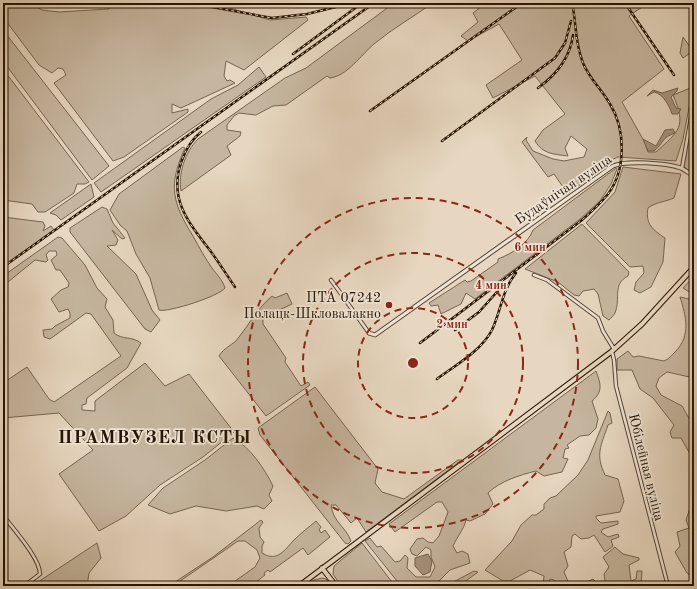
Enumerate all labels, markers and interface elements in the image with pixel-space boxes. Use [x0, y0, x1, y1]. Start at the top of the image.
street label: Будаўнічая вуліца [513, 152, 614, 227]
text: 6 мин [514, 242, 546, 254]
text: 4 мин [475, 280, 507, 292]
place label: ПТА 07242 Полацк-Шкловалакно [243, 291, 381, 321]
marker: ПТА 07242 Полацк-Шкловалакно [384, 300, 394, 310]
text: 2 мин [436, 319, 468, 331]
centre of rings [406, 356, 420, 370]
street label: Юбілейная вуліца [626, 412, 666, 523]
district label: ПРАМВУЗЕЛ КСТЫ [58, 429, 252, 447]

